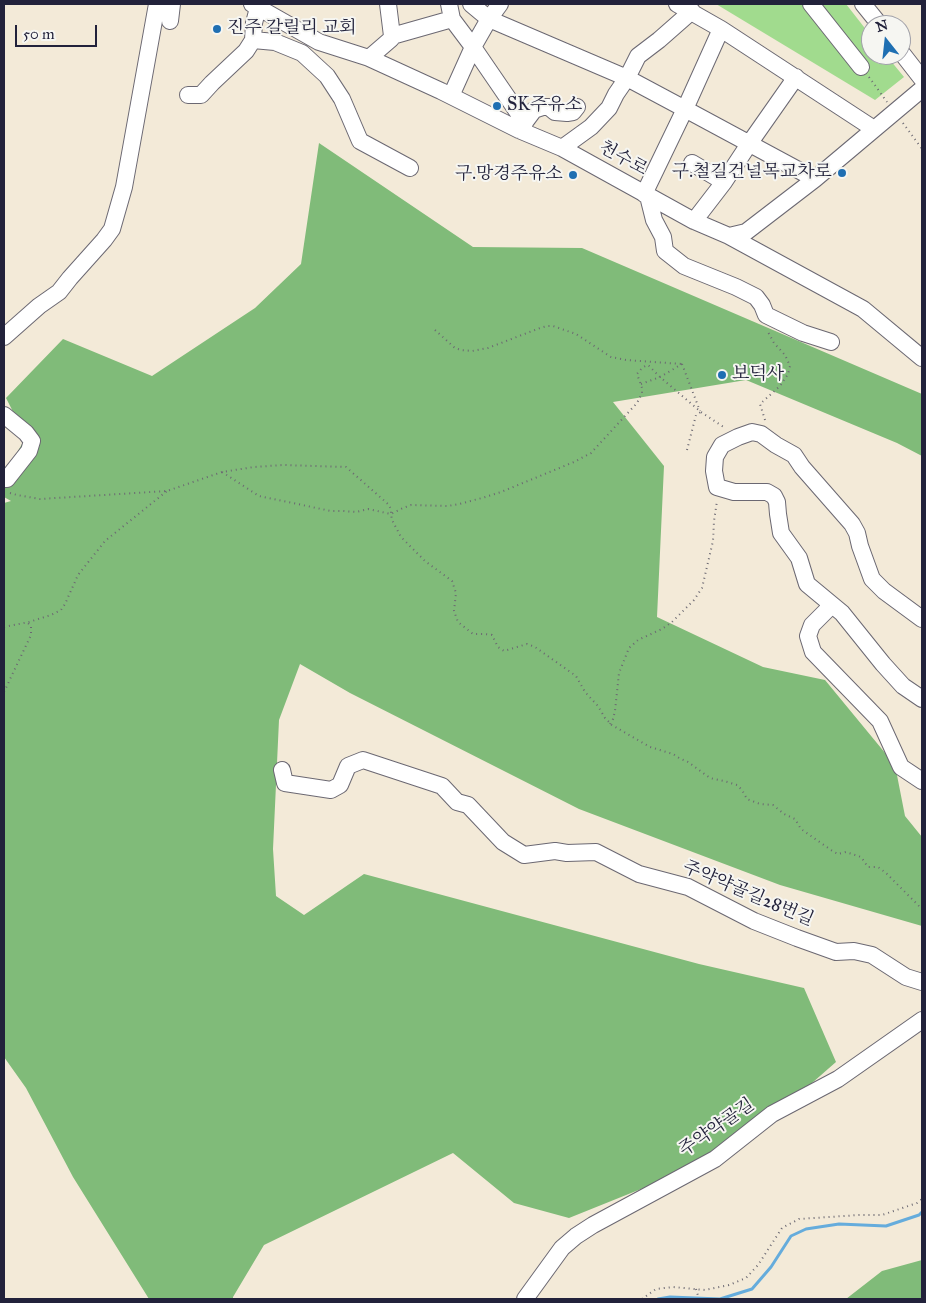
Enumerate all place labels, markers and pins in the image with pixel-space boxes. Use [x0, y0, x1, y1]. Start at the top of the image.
place label: 진주 갈릴리 교회 [227, 18, 356, 40]
marker: 진주 갈릴리 교회 [211, 23, 223, 35]
place label: SK주유소 [507, 95, 582, 117]
marker: SK주유소 [491, 100, 503, 112]
place label: 구.철길건널목교차로 [672, 162, 832, 184]
place label: 구.망경주유소 [455, 164, 563, 186]
marker: 구.철길건널목교차로 [836, 167, 848, 179]
marker: 구.망경주유소 [567, 169, 579, 181]
place label: 보덕사 [732, 364, 784, 386]
marker: 보덕사 [716, 369, 728, 381]

